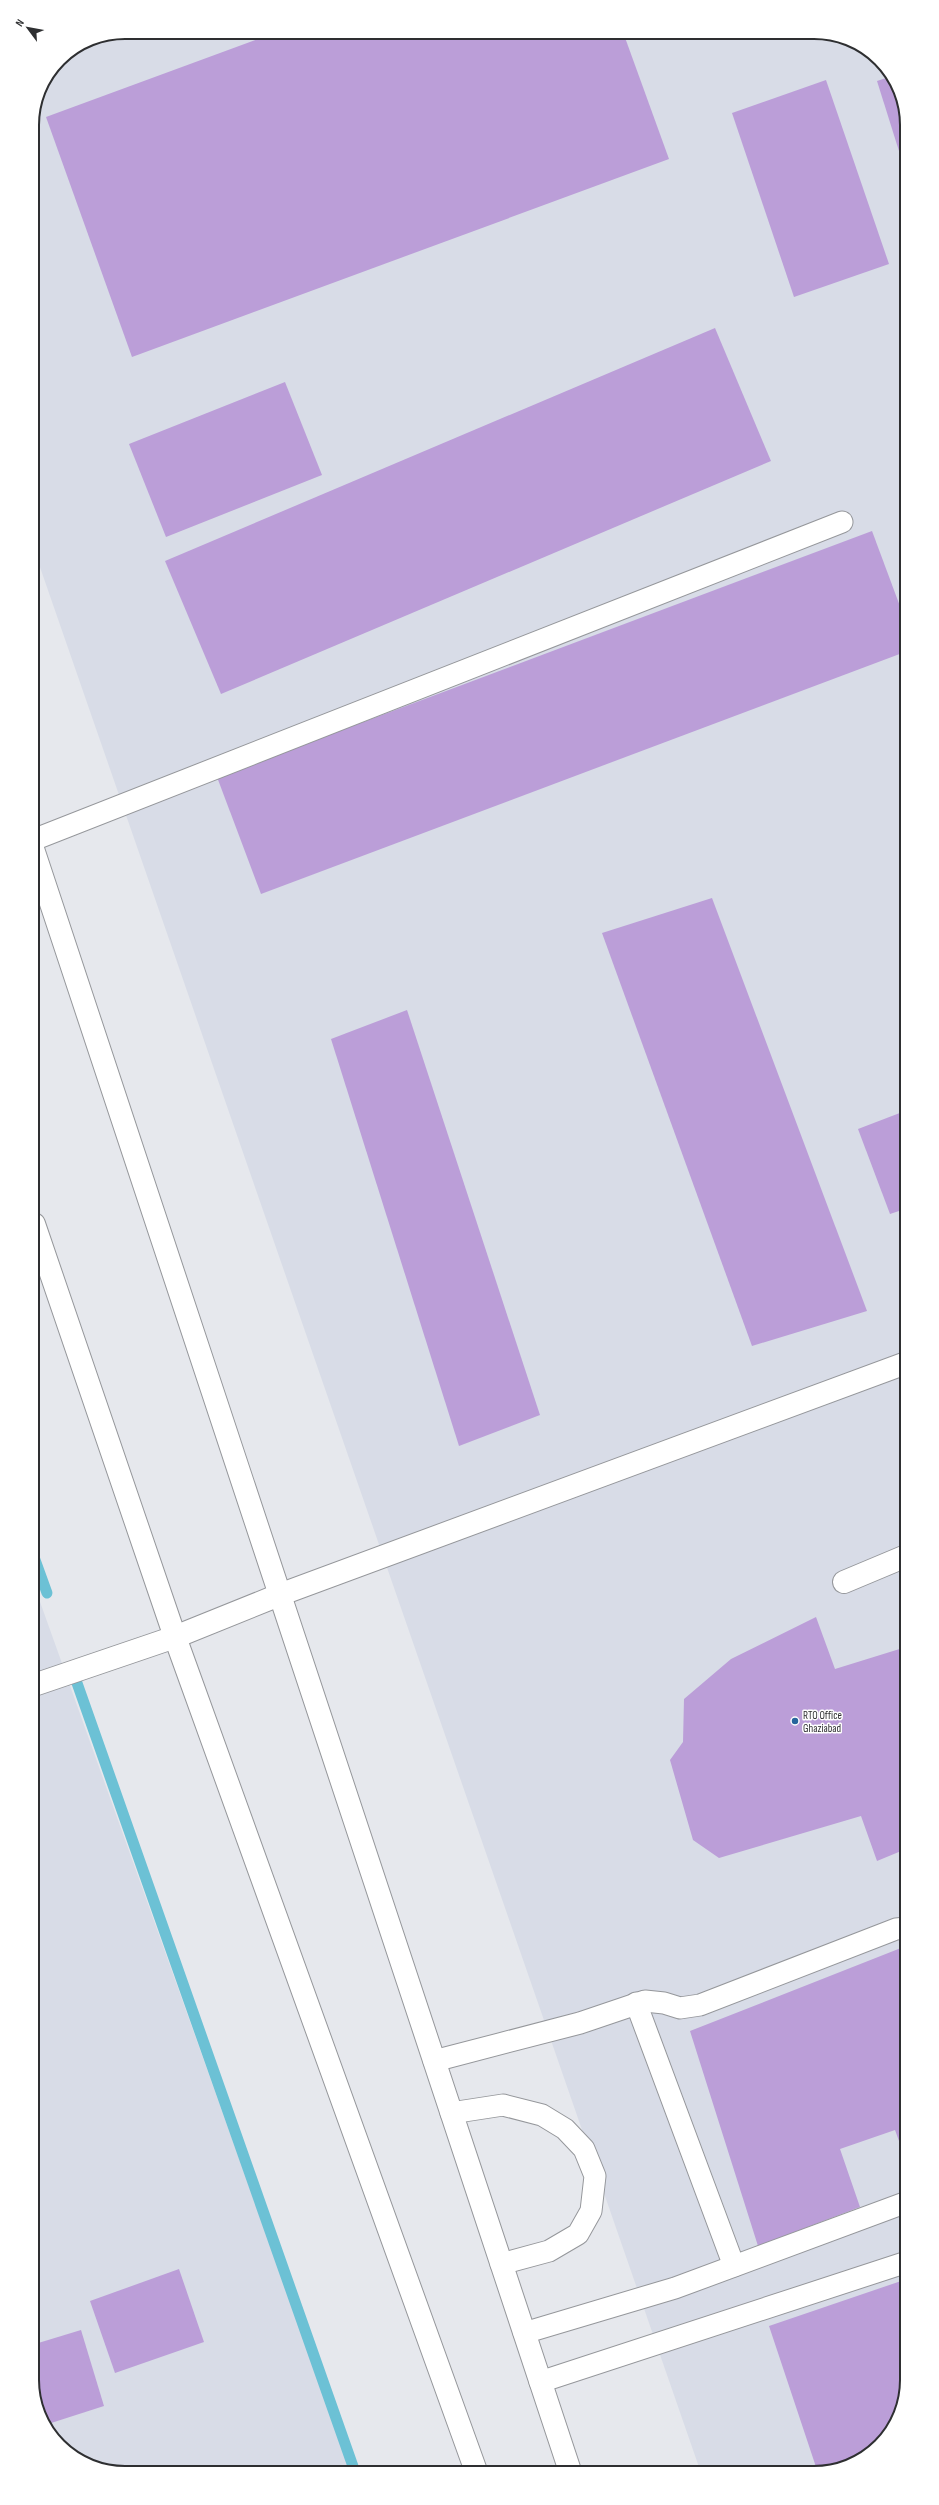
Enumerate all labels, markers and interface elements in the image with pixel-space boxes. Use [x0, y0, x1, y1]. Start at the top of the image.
north arrow [8, 8, 48, 48]
text: N [13, 17, 27, 29]
place label: RTO Office Ghaziabad [803, 1709, 842, 1735]
marker: RTO Office Ghaziabad [790, 1716, 800, 1726]

